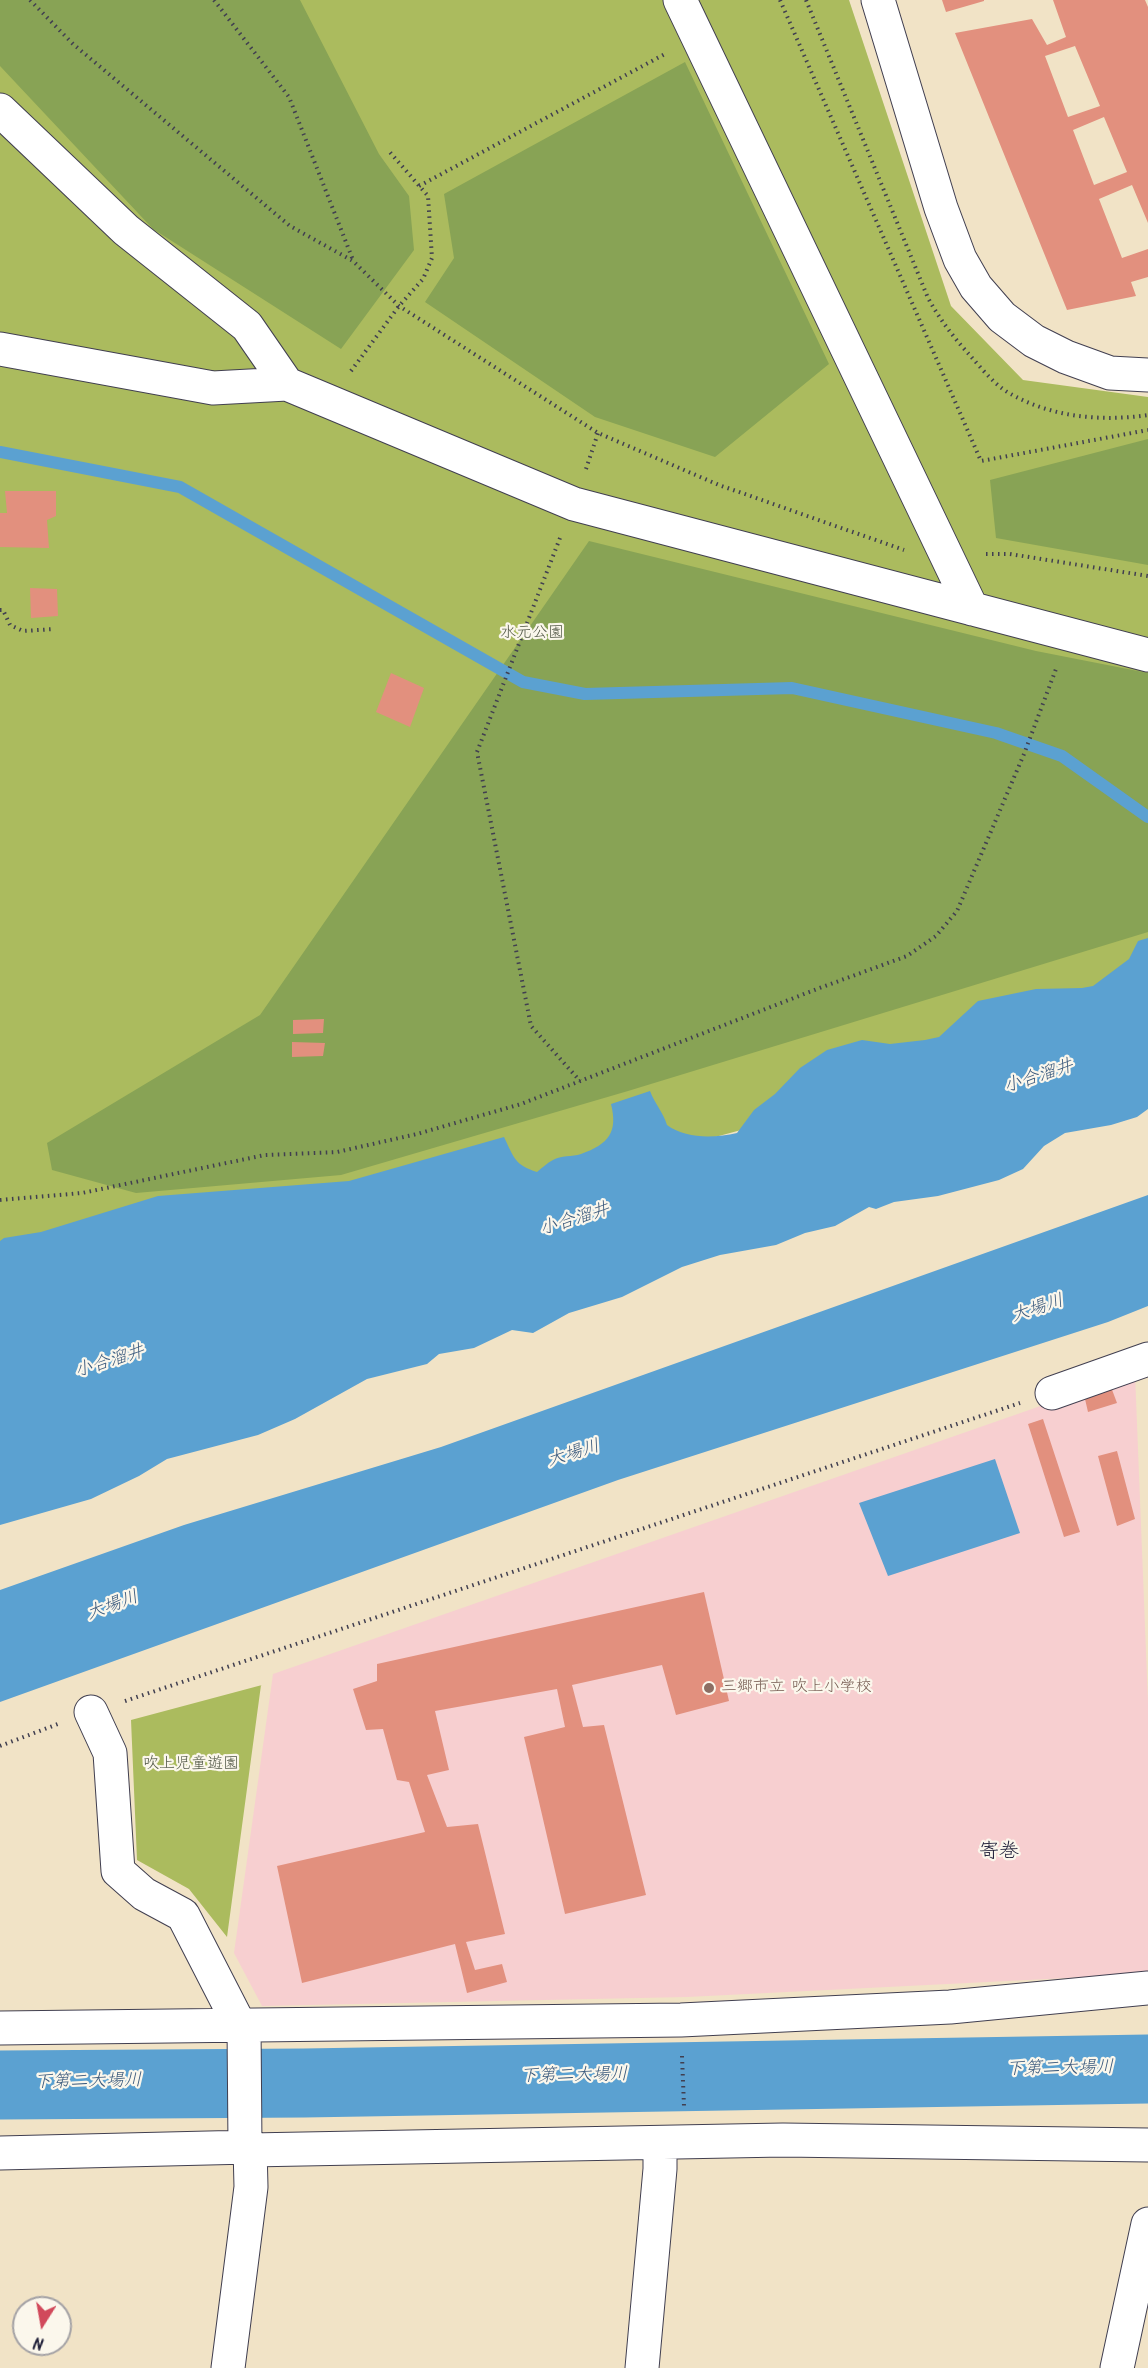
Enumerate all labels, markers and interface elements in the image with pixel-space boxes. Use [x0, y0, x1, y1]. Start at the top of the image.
park label: 水元公園 [500, 624, 564, 644]
water label: 小合溜井 [1001, 1057, 1077, 1099]
water label: 小合溜井 [537, 1200, 613, 1242]
water label: 大場川 [1009, 1291, 1067, 1329]
water label: 小合溜井 [72, 1342, 148, 1384]
water label: 大場川 [545, 1437, 603, 1473]
water label: 大場川 [84, 1588, 142, 1626]
place label: 三郷市立 吹上小学校 [721, 1678, 871, 1698]
marker: 三郷市立 吹上小学校 [702, 1681, 716, 1695]
park label: 吹上児童遊園 [143, 1755, 239, 1775]
district label: 寄巻 [979, 1842, 1019, 1866]
water label: 下第二大場川 [1006, 2058, 1114, 2082]
water label: 下第二大場川 [520, 2065, 628, 2089]
water label: 下第二大場川 [34, 2071, 142, 2095]
north arrow [12, 2296, 72, 2356]
text: N [32, 2329, 46, 2355]

